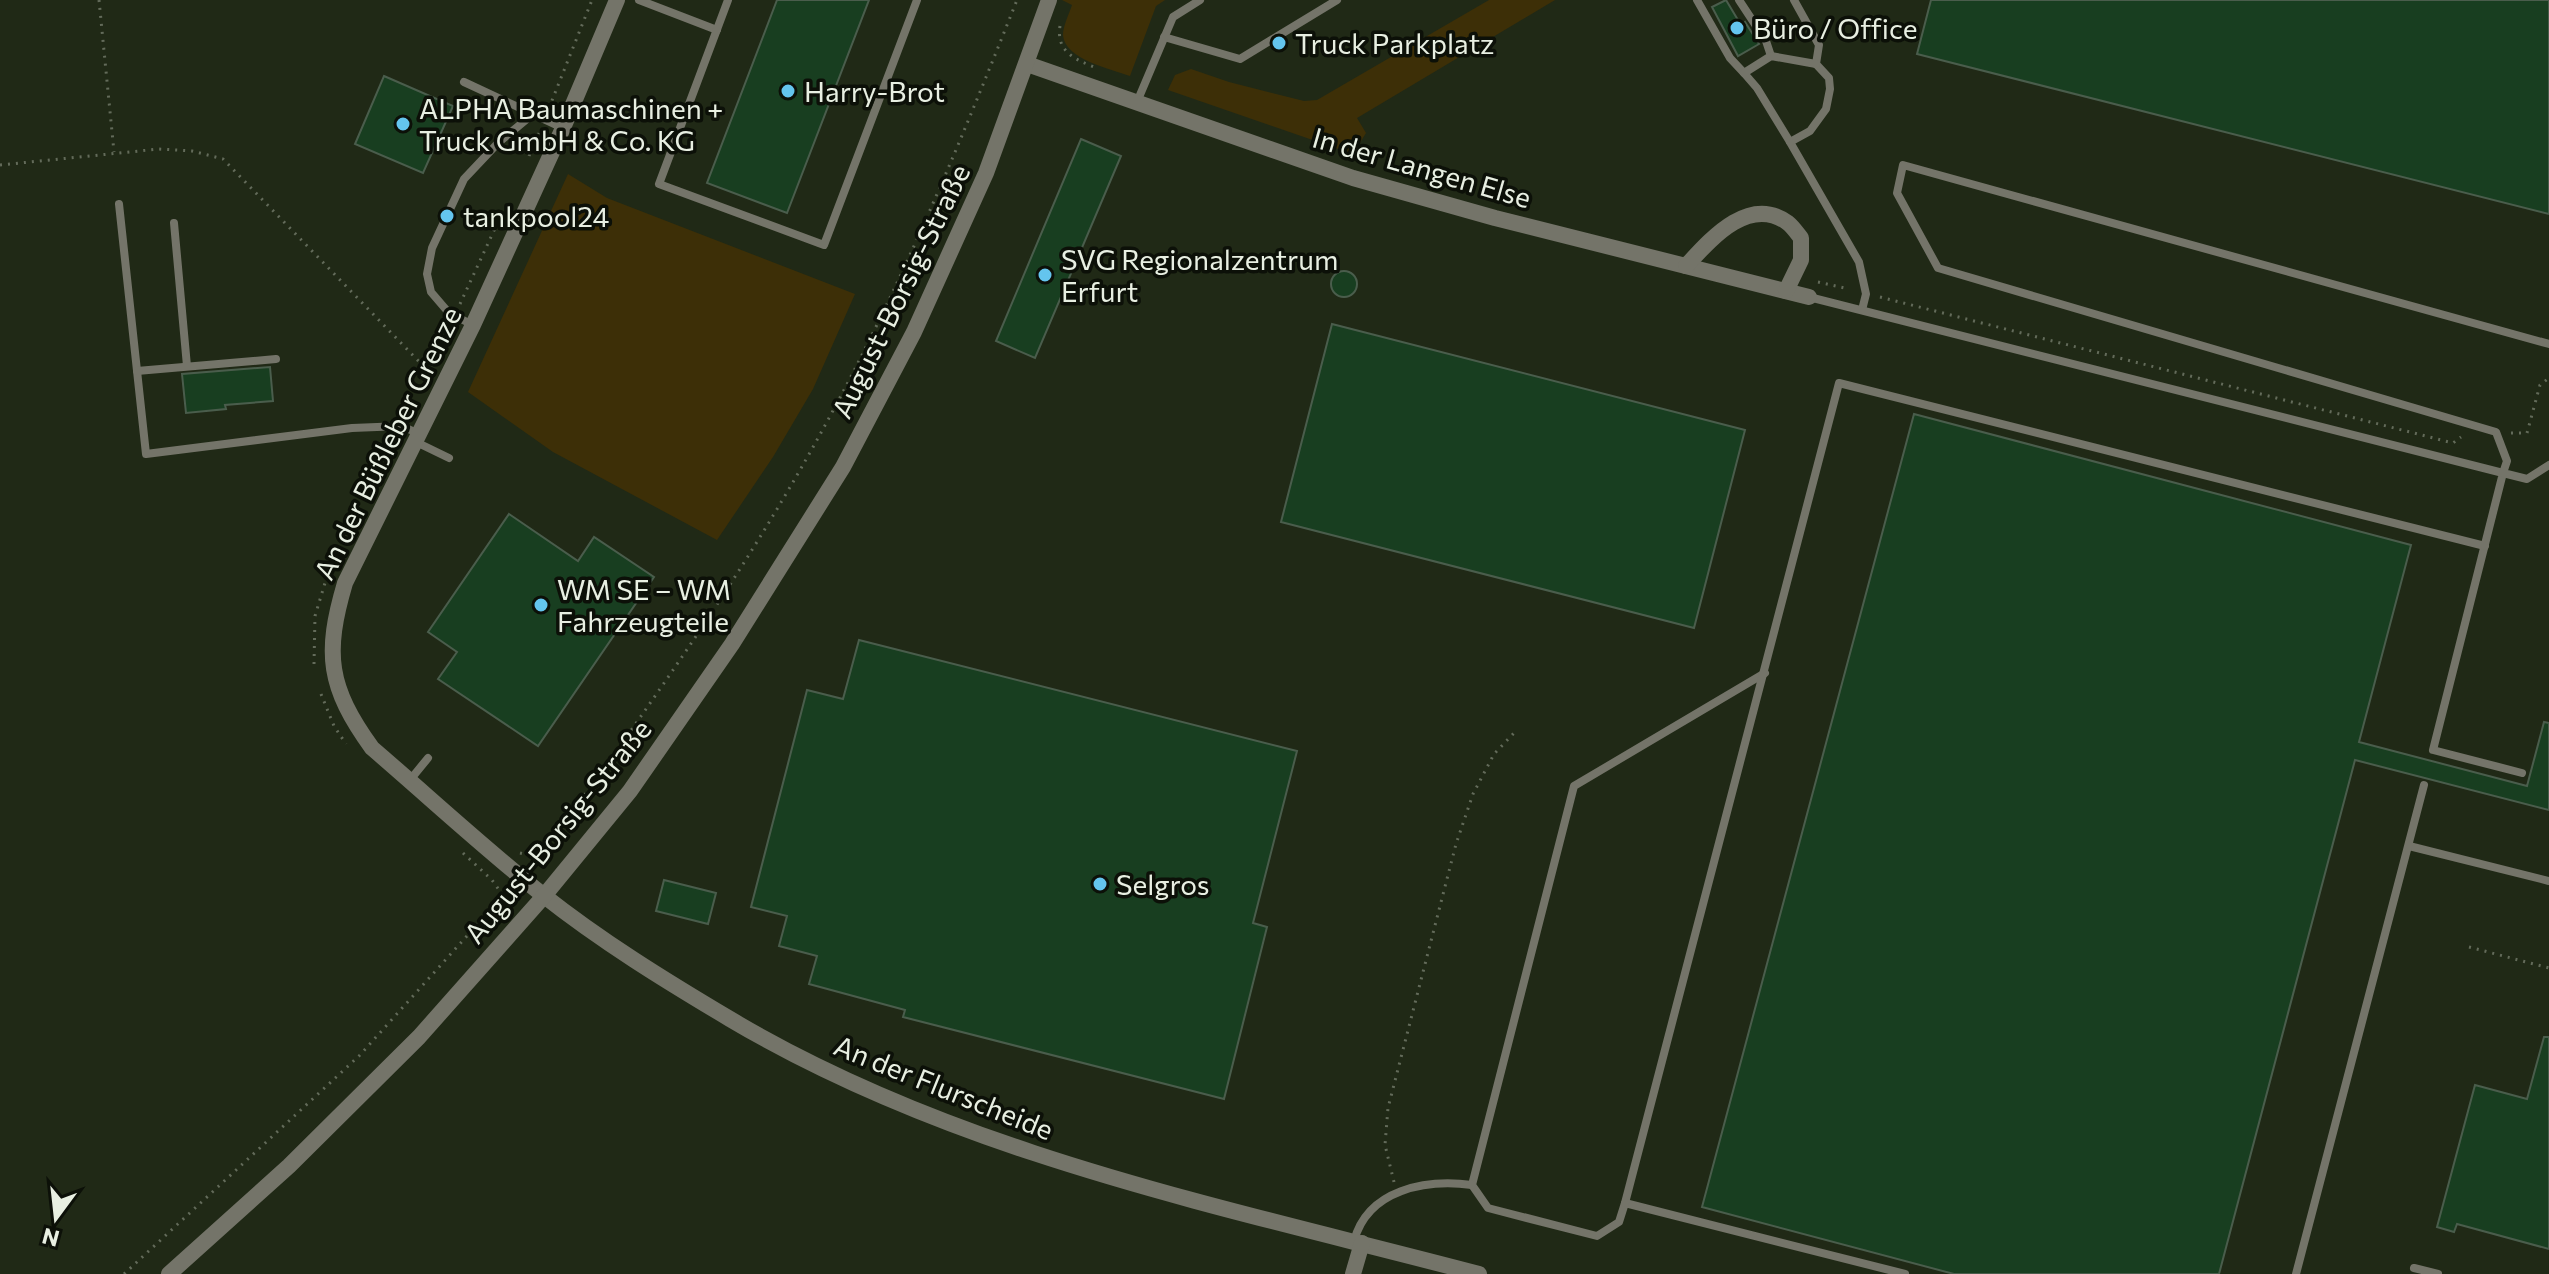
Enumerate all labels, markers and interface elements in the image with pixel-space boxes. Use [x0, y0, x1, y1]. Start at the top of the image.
place label: Büro / Office [1753, 11, 1918, 45]
marker: Büro / Office [1728, 19, 1746, 37]
place label: Truck Parkplatz [1295, 26, 1494, 60]
marker: Truck Parkplatz [1270, 34, 1288, 52]
place label: Harry-Brot [804, 74, 945, 108]
marker: Harry-Brot [779, 82, 797, 100]
place label: ALPHA Baumaschinen + Truck GmbH & Co. KG [419, 91, 724, 157]
marker: ALPHA Baumaschinen + Truck GmbH & Co. KG [394, 115, 412, 133]
street label: In der Langen Else [1309, 120, 1535, 214]
street label: August-Borsig-Straße [824, 159, 976, 423]
place label: tankpool24 [463, 199, 610, 233]
marker: tankpool24 [438, 207, 456, 225]
place label: SVG Regionalzentrum Erfurt [1061, 242, 1338, 308]
marker: SVG Regionalzentrum Erfurt [1036, 266, 1054, 284]
street label: An der Büßleber Grenze [306, 301, 468, 585]
place label: WM SE – WM Fahrzeugteile [557, 572, 731, 638]
marker: WM SE – WM Fahrzeugteile [532, 596, 550, 614]
street label: August-Borsig-Straße [456, 712, 658, 950]
place label: Selgros [1116, 867, 1209, 901]
marker: Selgros [1091, 875, 1109, 893]
street label: An der Flurscheide [829, 1028, 1059, 1146]
north arrow [16, 1178, 96, 1258]
text: N [39, 1223, 62, 1253]

